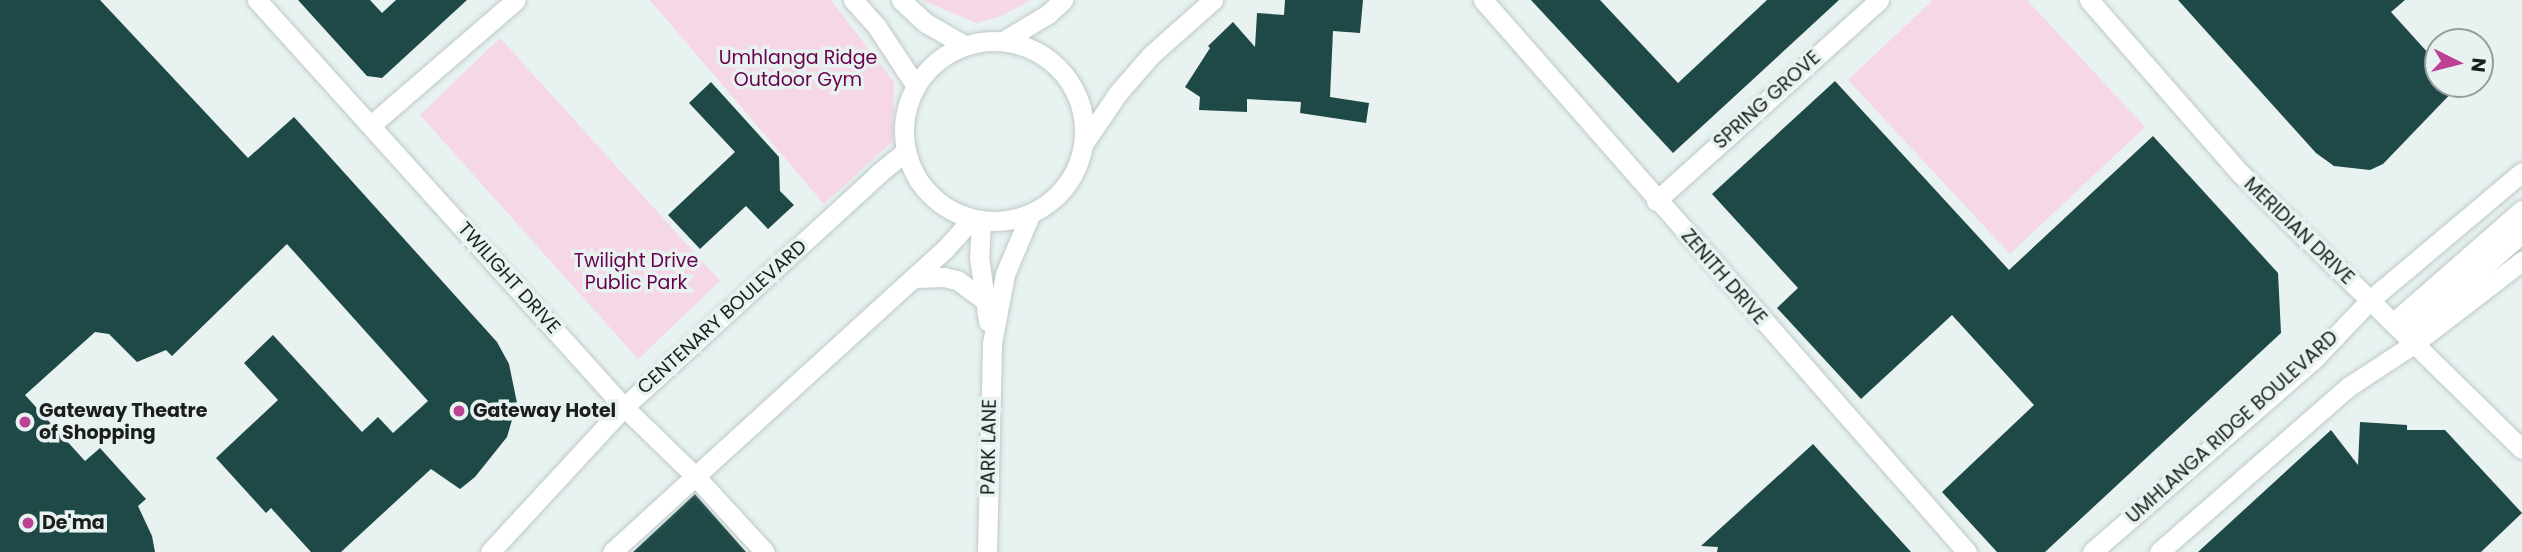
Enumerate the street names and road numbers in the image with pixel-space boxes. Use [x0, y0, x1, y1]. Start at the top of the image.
street label: SPRING GROVE [1709, 46, 1825, 154]
street label: MERIDIAN DRIVE [2239, 173, 2359, 289]
street label: TWILIGHT DRIVE [453, 218, 565, 338]
street label: ZENITH DRIVE [1676, 225, 1772, 329]
street label: CENTENARY BOULEVARD [633, 235, 811, 399]
street label: UMHLANGA RIDGE BOULEVARD [2122, 326, 2342, 528]
street label: PARK LANE [977, 399, 1001, 495]

